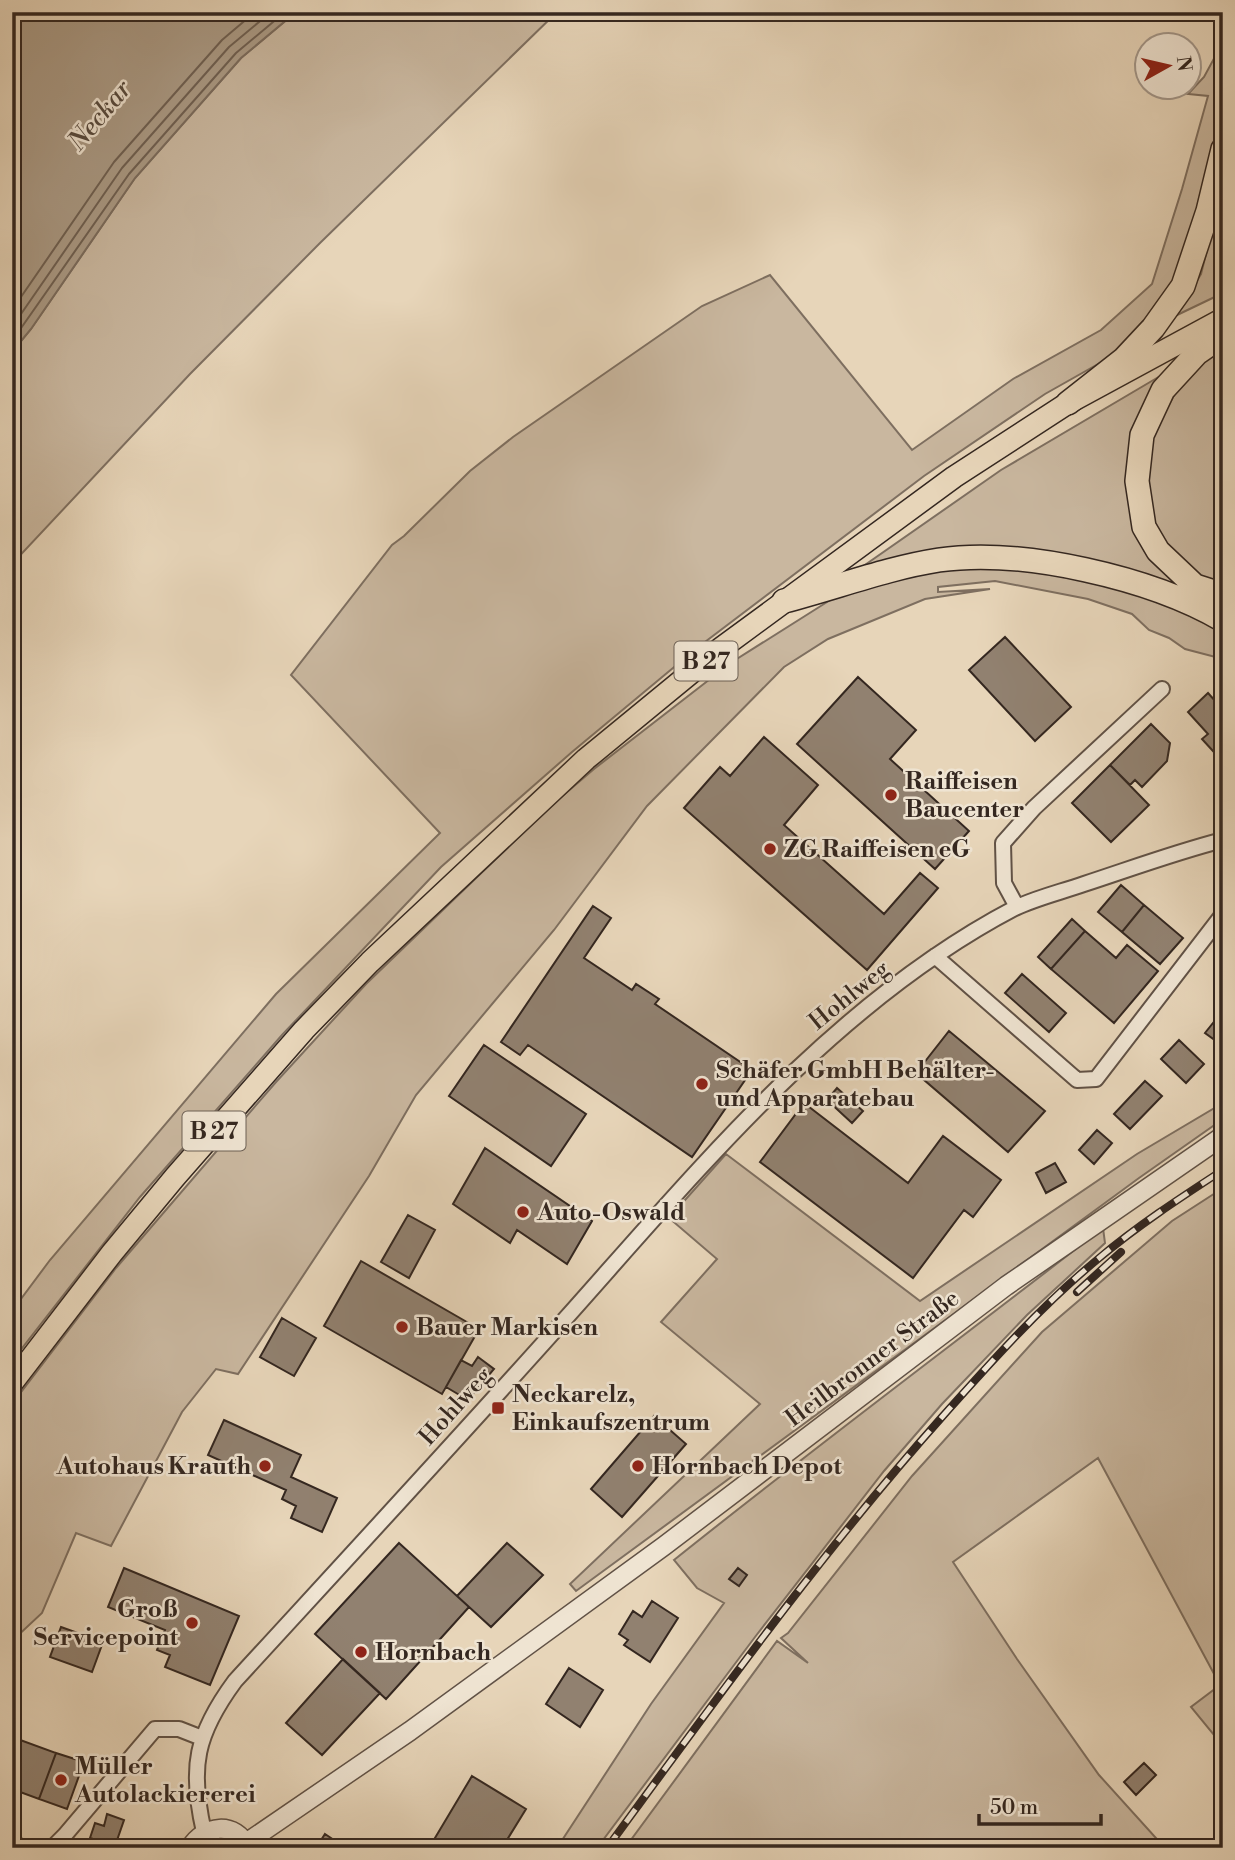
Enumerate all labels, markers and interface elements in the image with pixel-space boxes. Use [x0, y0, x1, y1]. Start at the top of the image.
north arrow [1134, 32, 1204, 102]
text: N [1171, 55, 1197, 73]
water label: Neckar [60, 73, 139, 158]
road number: B 27 [674, 642, 738, 680]
place label: Raiffeisen Baucenter [905, 767, 1024, 825]
marker: Raiffeisen Baucenter [883, 787, 899, 803]
place label: ZG Raiffeisen eG [784, 835, 970, 865]
marker: ZG Raiffeisen eG [762, 841, 778, 857]
street label: Hohlweg [803, 954, 896, 1037]
place label: Schäfer GmbH Behälter- und Apparatebau [716, 1056, 995, 1114]
marker: Schäfer GmbH Behälter- und Apparatebau [694, 1076, 710, 1092]
road number: B 27 [182, 1112, 246, 1150]
place label: Auto-Oswald [536, 1198, 685, 1228]
marker: Auto-Oswald [515, 1204, 531, 1220]
street label: Heilbronner Straße [780, 1284, 965, 1434]
place label: Bauer Markisen [416, 1313, 598, 1343]
marker: Bauer Markisen [394, 1319, 410, 1335]
street label: Hohlweg [413, 1361, 499, 1452]
place label: Neckarelz, Einkaufszentrum [512, 1380, 710, 1438]
marker: Neckarelz, Einkaufszentrum [490, 1400, 506, 1416]
place label: Autohaus Krauth [55, 1452, 251, 1482]
place label: Hornbach Depot [652, 1452, 842, 1482]
marker: Autohaus Krauth [257, 1458, 273, 1474]
marker: Hornbach Depot [630, 1458, 646, 1474]
place label: Groß Servicepoint [33, 1595, 179, 1653]
marker: Groß Servicepoint [184, 1615, 200, 1631]
place label: Hornbach [375, 1638, 491, 1668]
marker: Hornbach [353, 1644, 369, 1660]
place label: Müller Autolackiererei [74, 1752, 256, 1810]
marker: Müller Autolackiererei [53, 1772, 69, 1788]
scale bar [979, 1783, 1102, 1827]
text: 50 m [990, 1795, 1038, 1821]

